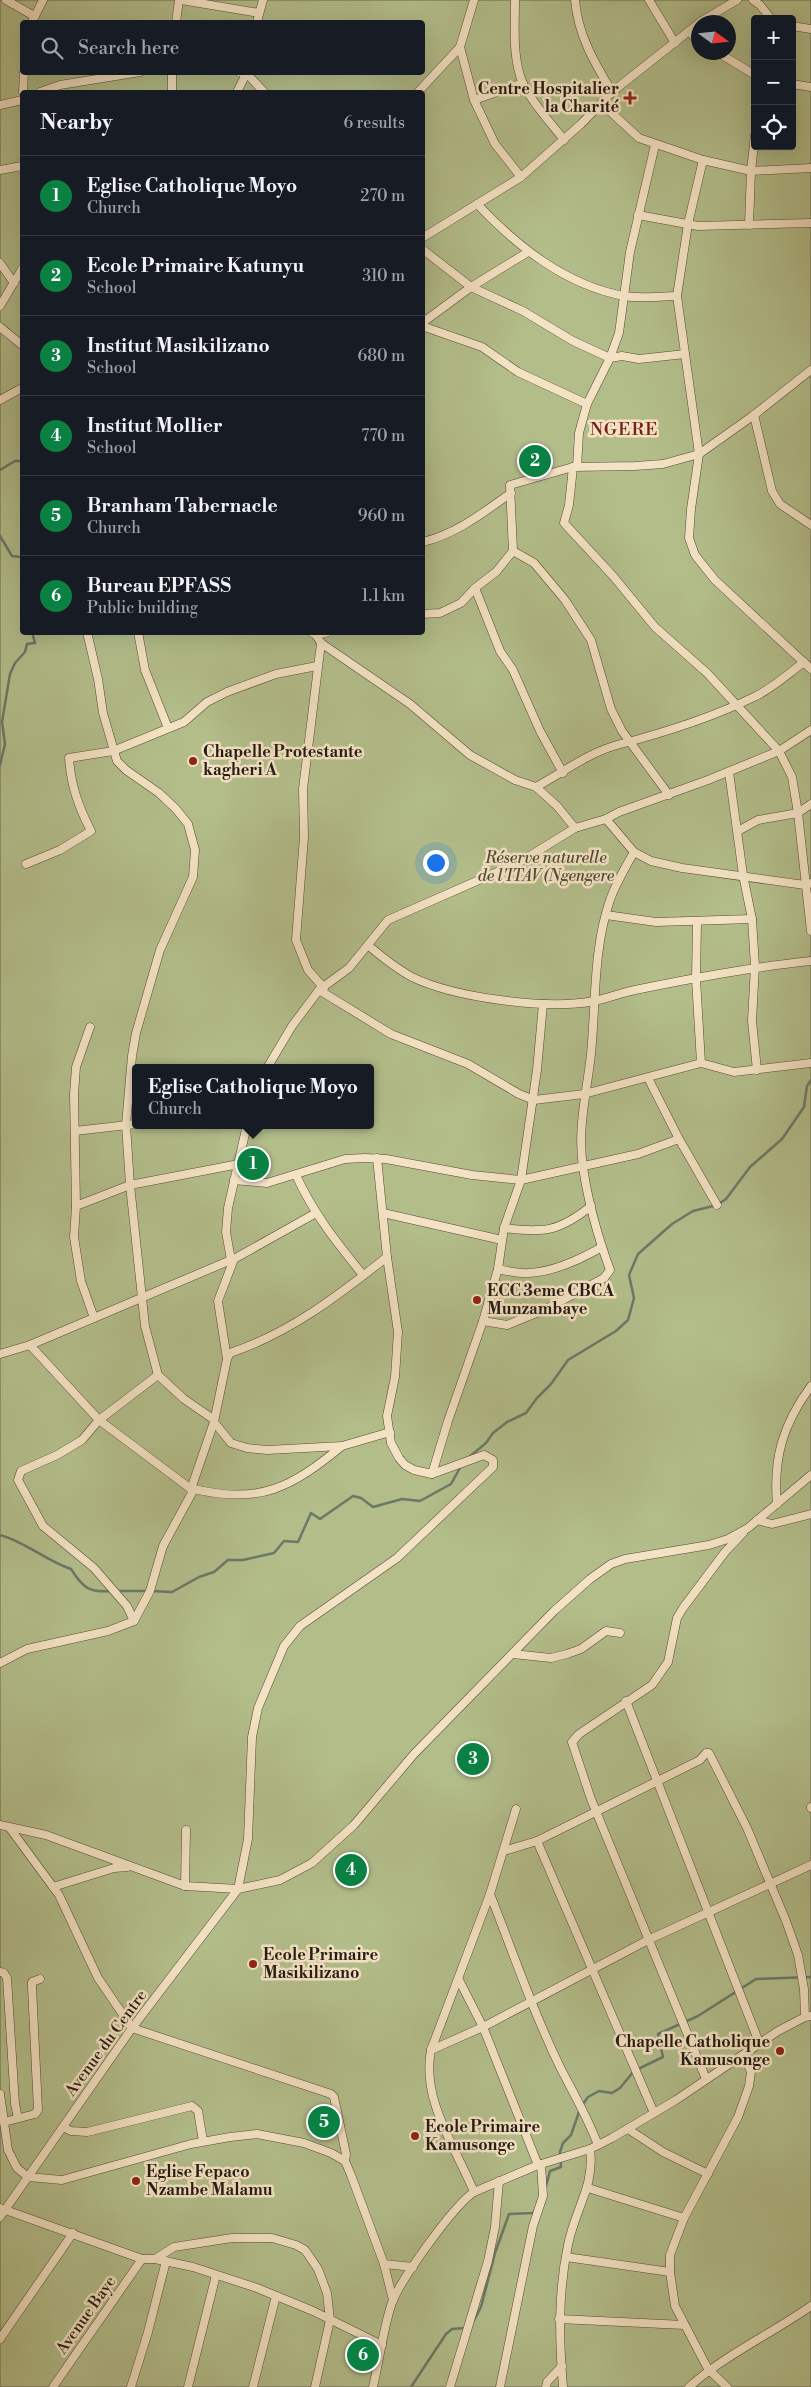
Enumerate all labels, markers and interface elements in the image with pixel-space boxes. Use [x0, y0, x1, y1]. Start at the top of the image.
north arrow [691, 15, 736, 60]
map controls [751, 15, 796, 150]
button: + [751, 15, 796, 60]
search box [20, 20, 425, 75]
icon: search [38, 34, 66, 62]
text: Search here [78, 36, 179, 60]
button: − [751, 60, 796, 105]
place label: Centre Hospitalier la Charité [478, 79, 619, 117]
marker: Centre Hospitalier la Charité [623, 91, 637, 105]
button: locate [751, 105, 796, 150]
text: Nearby [40, 110, 113, 136]
text: 6 results [344, 113, 405, 133]
text: Eglise Catholique Moyo [87, 174, 297, 198]
text: 1 [52, 186, 60, 206]
text: 270 m [360, 186, 405, 206]
text: Church [87, 198, 141, 218]
text: Ecole Primaire Katunyu [87, 254, 304, 278]
text: 2 [51, 266, 61, 286]
text: 310 m [362, 266, 405, 286]
text: School [87, 278, 136, 298]
text: Institut Masikilizano [87, 334, 270, 358]
text: 3 [51, 346, 61, 366]
text: 680 m [358, 346, 405, 366]
text: School [87, 358, 136, 378]
text: Institut Mollier [87, 414, 223, 438]
district label: NGERE [590, 418, 658, 441]
text: 4 [51, 426, 61, 446]
text: 770 m [361, 426, 405, 446]
text: School [87, 438, 136, 458]
pin: 2 [519, 442, 551, 480]
text: Branham Tabernacle [87, 494, 278, 518]
text: 5 [51, 506, 61, 526]
text: 960 m [358, 506, 405, 526]
text: Church [87, 518, 141, 538]
text: Bureau EPFASS [87, 574, 231, 598]
text: 6 [51, 586, 61, 606]
text: 1.1 km [361, 586, 405, 606]
text: Public building [87, 598, 198, 618]
place label: Chapelle Protestante kagheri A [203, 742, 363, 780]
marker: Chapelle Protestante kagheri A [187, 755, 199, 767]
park label: Réserve naturelle de l'ITAV (Ngengere [478, 848, 615, 886]
your location [423, 850, 449, 876]
popup [132, 1064, 374, 1129]
text: Eglise Catholique Moyo [148, 1075, 358, 1099]
text: Church [148, 1099, 202, 1119]
pin: 1 [237, 1145, 269, 1183]
place label: ECC 3eme CBCA Munzambaye [487, 1281, 614, 1319]
marker: ECC 3eme CBCA Munzambaye [471, 1294, 483, 1306]
pin: 3 [457, 1740, 489, 1778]
pin: 4 [335, 1851, 367, 1889]
place label: Ecole Primaire Masikilizano [263, 1945, 378, 1983]
marker: Ecole Primaire Masikilizano [247, 1958, 259, 1970]
street label: Avenue du Centre [60, 1986, 151, 2101]
place label: Chapelle Catholique Kamusonge [615, 2032, 770, 2070]
marker: Chapelle Catholique Kamusonge [774, 2045, 786, 2057]
pin: 5 [308, 2103, 340, 2141]
place label: Ecole Primaire Kamusonge [425, 2117, 540, 2155]
marker: Ecole Primaire Kamusonge [409, 2130, 421, 2142]
place label: Eglise Fepaco Nzambe Malamu [146, 2162, 273, 2200]
marker: Eglise Fepaco Nzambe Malamu [130, 2175, 142, 2187]
street label: Avenue Baye [51, 2272, 120, 2359]
pin: 6 [347, 2336, 379, 2374]

